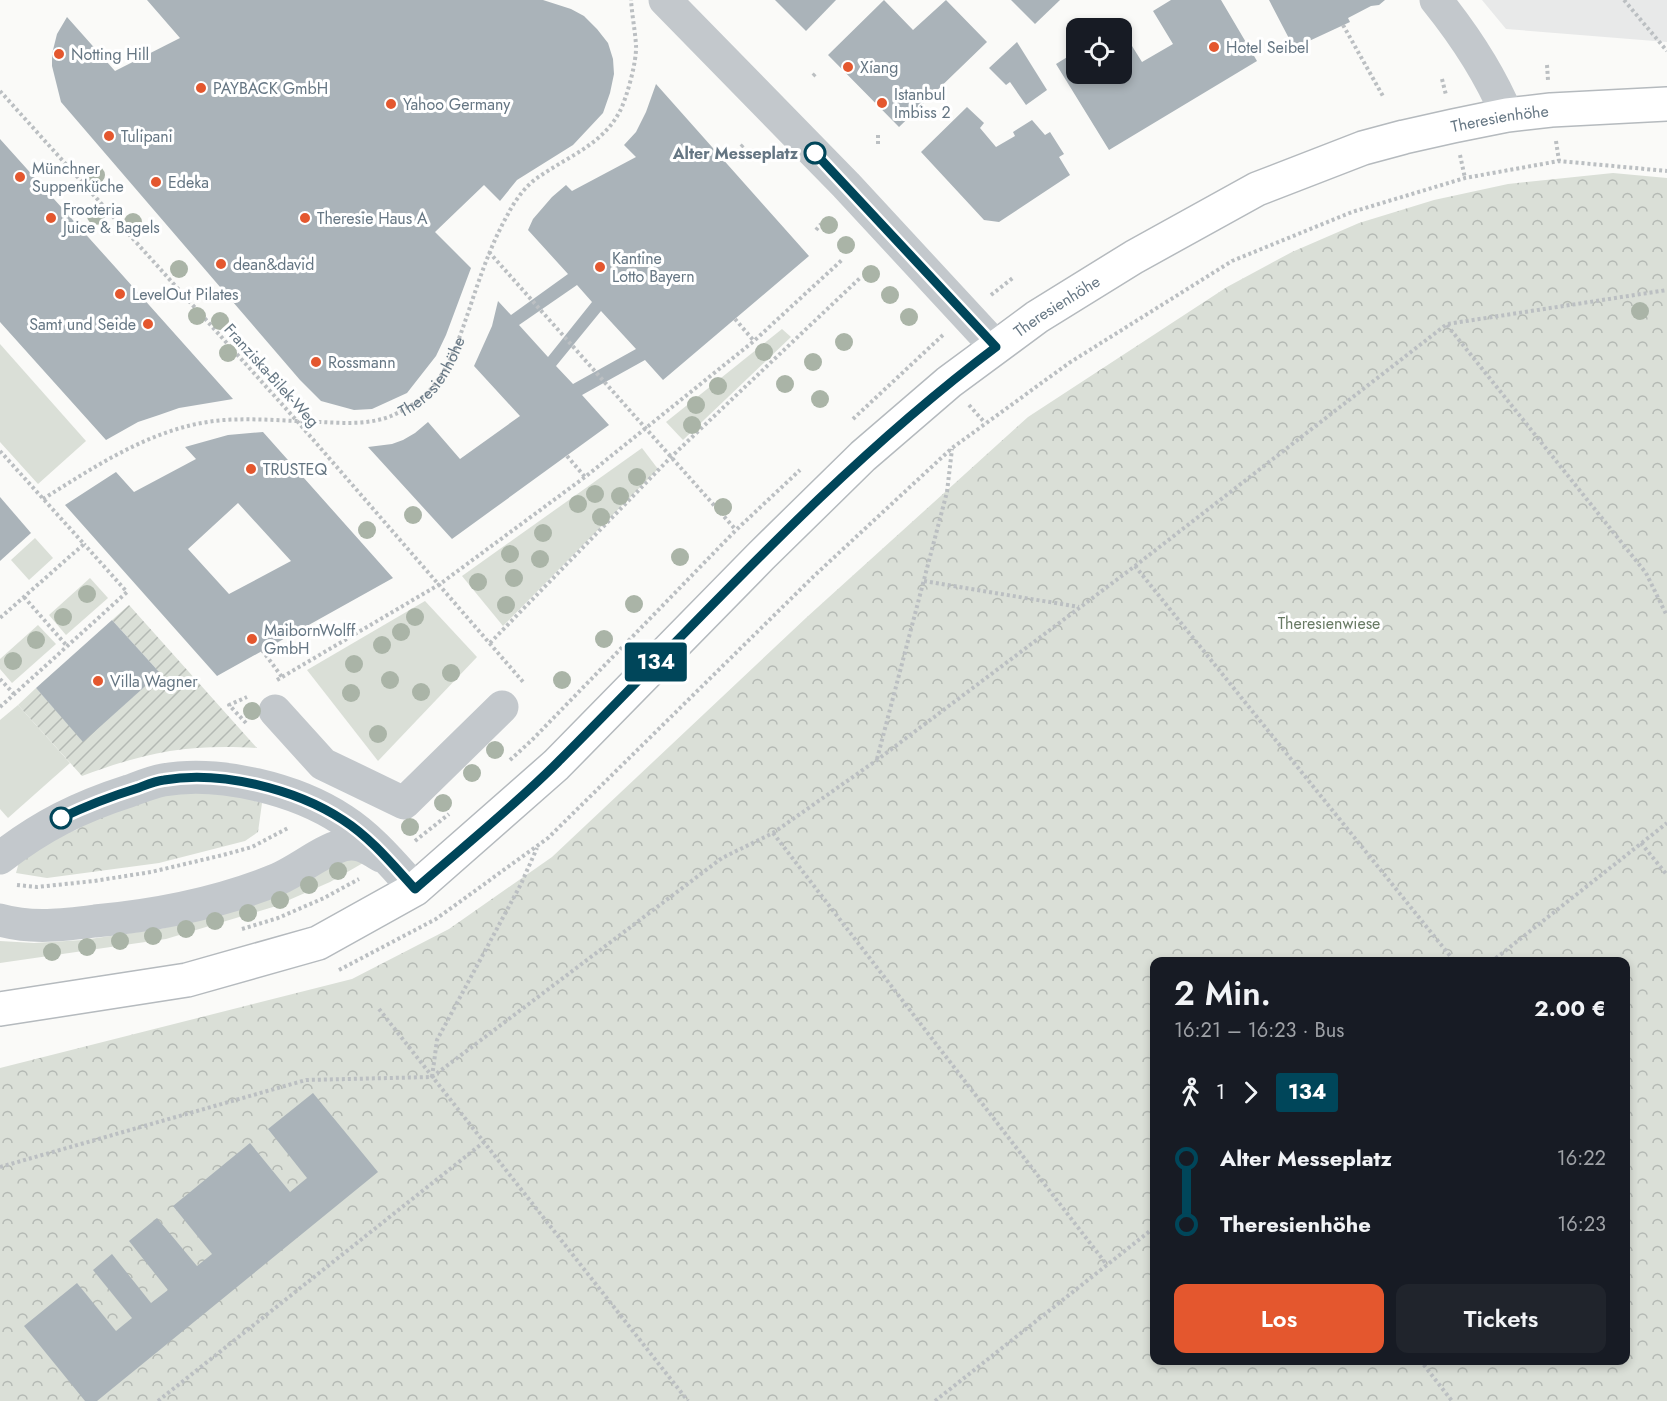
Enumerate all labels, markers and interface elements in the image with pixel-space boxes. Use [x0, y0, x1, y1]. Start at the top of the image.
map controls [1066, 18, 1132, 84]
button: locate [1066, 18, 1132, 84]
place label: Hotel Seibel [1226, 36, 1309, 59]
marker: Hotel Seibel [1207, 40, 1221, 54]
place label: Notting Hill [71, 43, 149, 66]
marker: Notting Hill [52, 47, 66, 61]
place label: Xiang [860, 56, 898, 79]
marker: Xiang [841, 60, 855, 74]
place label: PAYBACK GmbH [213, 77, 328, 100]
marker: PAYBACK GmbH [194, 81, 208, 95]
place label: Istanbul Imbiss 2 [894, 83, 950, 124]
place label: Yahoo Germany [403, 93, 511, 116]
marker: Istanbul Imbiss 2 [875, 96, 889, 110]
marker: Yahoo Germany [384, 97, 398, 111]
street label: Theresienhöhe [1449, 99, 1550, 138]
place label: Tulipani [121, 125, 173, 148]
marker: Tulipani [102, 129, 116, 143]
place label: Alter Messeplatz [672, 142, 799, 165]
marker: Alter Messeplatz [804, 142, 826, 164]
place label: Münchner Suppenküche [32, 157, 124, 198]
marker: Münchner Suppenküche [13, 170, 27, 184]
place label: Edeka [168, 171, 209, 194]
marker: Edeka [149, 175, 163, 189]
place label: Frooteria Juice & Bagels [61, 198, 160, 239]
place label: Theresie Haus A [317, 207, 428, 230]
marker: Frooteria Juice & Bagels [44, 211, 58, 225]
marker: Theresie Haus A [298, 211, 312, 225]
place label: Kantine Lotto Bayern [612, 247, 695, 288]
place label: dean&david [233, 253, 314, 276]
marker: dean&david [214, 257, 228, 271]
marker: Kantine Lotto Bayern [593, 260, 607, 274]
street label: Theresienhöhe [1009, 270, 1104, 343]
place label: LevelOut Pilates [132, 283, 238, 306]
marker: LevelOut Pilates [113, 287, 127, 301]
place label: Samt und Seide [29, 313, 136, 336]
marker: Samt und Seide [141, 317, 155, 331]
street label: Franziska-Bilek-Weg [219, 318, 325, 432]
street label: Theresienhöhe [394, 333, 471, 423]
place label: Rossmann [328, 351, 396, 374]
marker: Rossmann [309, 355, 323, 369]
place label: TRUSTEQ [263, 458, 327, 481]
marker: TRUSTEQ [244, 462, 258, 476]
park label: Theresienwiese [1278, 612, 1380, 635]
place label: MaibornWolff GmbH [264, 619, 356, 660]
marker: MaibornWolff GmbH [245, 632, 259, 646]
line badge: 134 [622, 642, 690, 682]
text: 134 [637, 647, 675, 677]
place label: Villa Wagner [110, 670, 198, 693]
marker: Villa Wagner [91, 674, 105, 688]
unlabelled marker [50, 807, 72, 829]
text: 2 Min. [1174, 970, 1271, 1017]
text: 2.00 € [1534, 992, 1606, 1024]
text: 16:21 – 16:23 · Bus [1174, 1016, 1344, 1045]
icon: walk [1174, 1076, 1207, 1109]
icon: forward [1234, 1076, 1267, 1109]
text: 134 [1288, 1077, 1326, 1107]
text: 1 [1216, 1078, 1225, 1107]
text: Alter Messeplatz [1220, 1142, 1392, 1174]
text: 16:22 [1557, 1144, 1606, 1173]
text: Theresienhöhe [1220, 1208, 1371, 1240]
text: 16:23 [1557, 1210, 1606, 1239]
button: Los [1174, 1284, 1384, 1353]
button: Tickets [1396, 1284, 1606, 1353]

